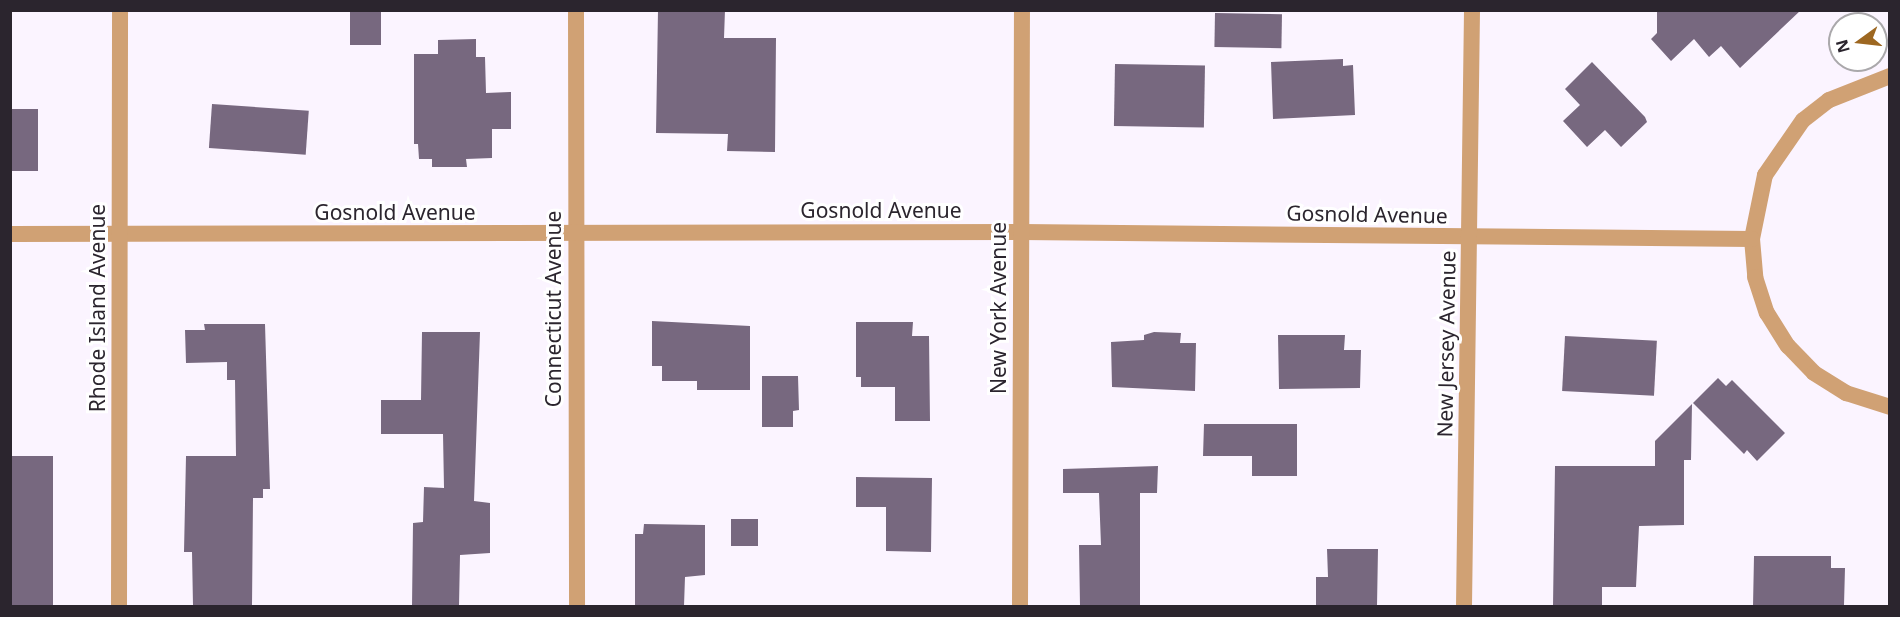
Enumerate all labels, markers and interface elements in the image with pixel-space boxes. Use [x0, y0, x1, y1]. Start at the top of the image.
north arrow [1828, 12, 1888, 72]
text: N [1830, 37, 1855, 55]
street label: Gosnold Avenue [800, 197, 962, 223]
street label: Gosnold Avenue [314, 199, 476, 225]
street label: Gosnold Avenue [1286, 200, 1448, 228]
street label: Rhode Island Avenue [84, 204, 110, 412]
street label: Connecticut Avenue [540, 211, 566, 407]
street label: New York Avenue [985, 222, 1011, 394]
street label: New Jersey Avenue [1432, 250, 1460, 438]

